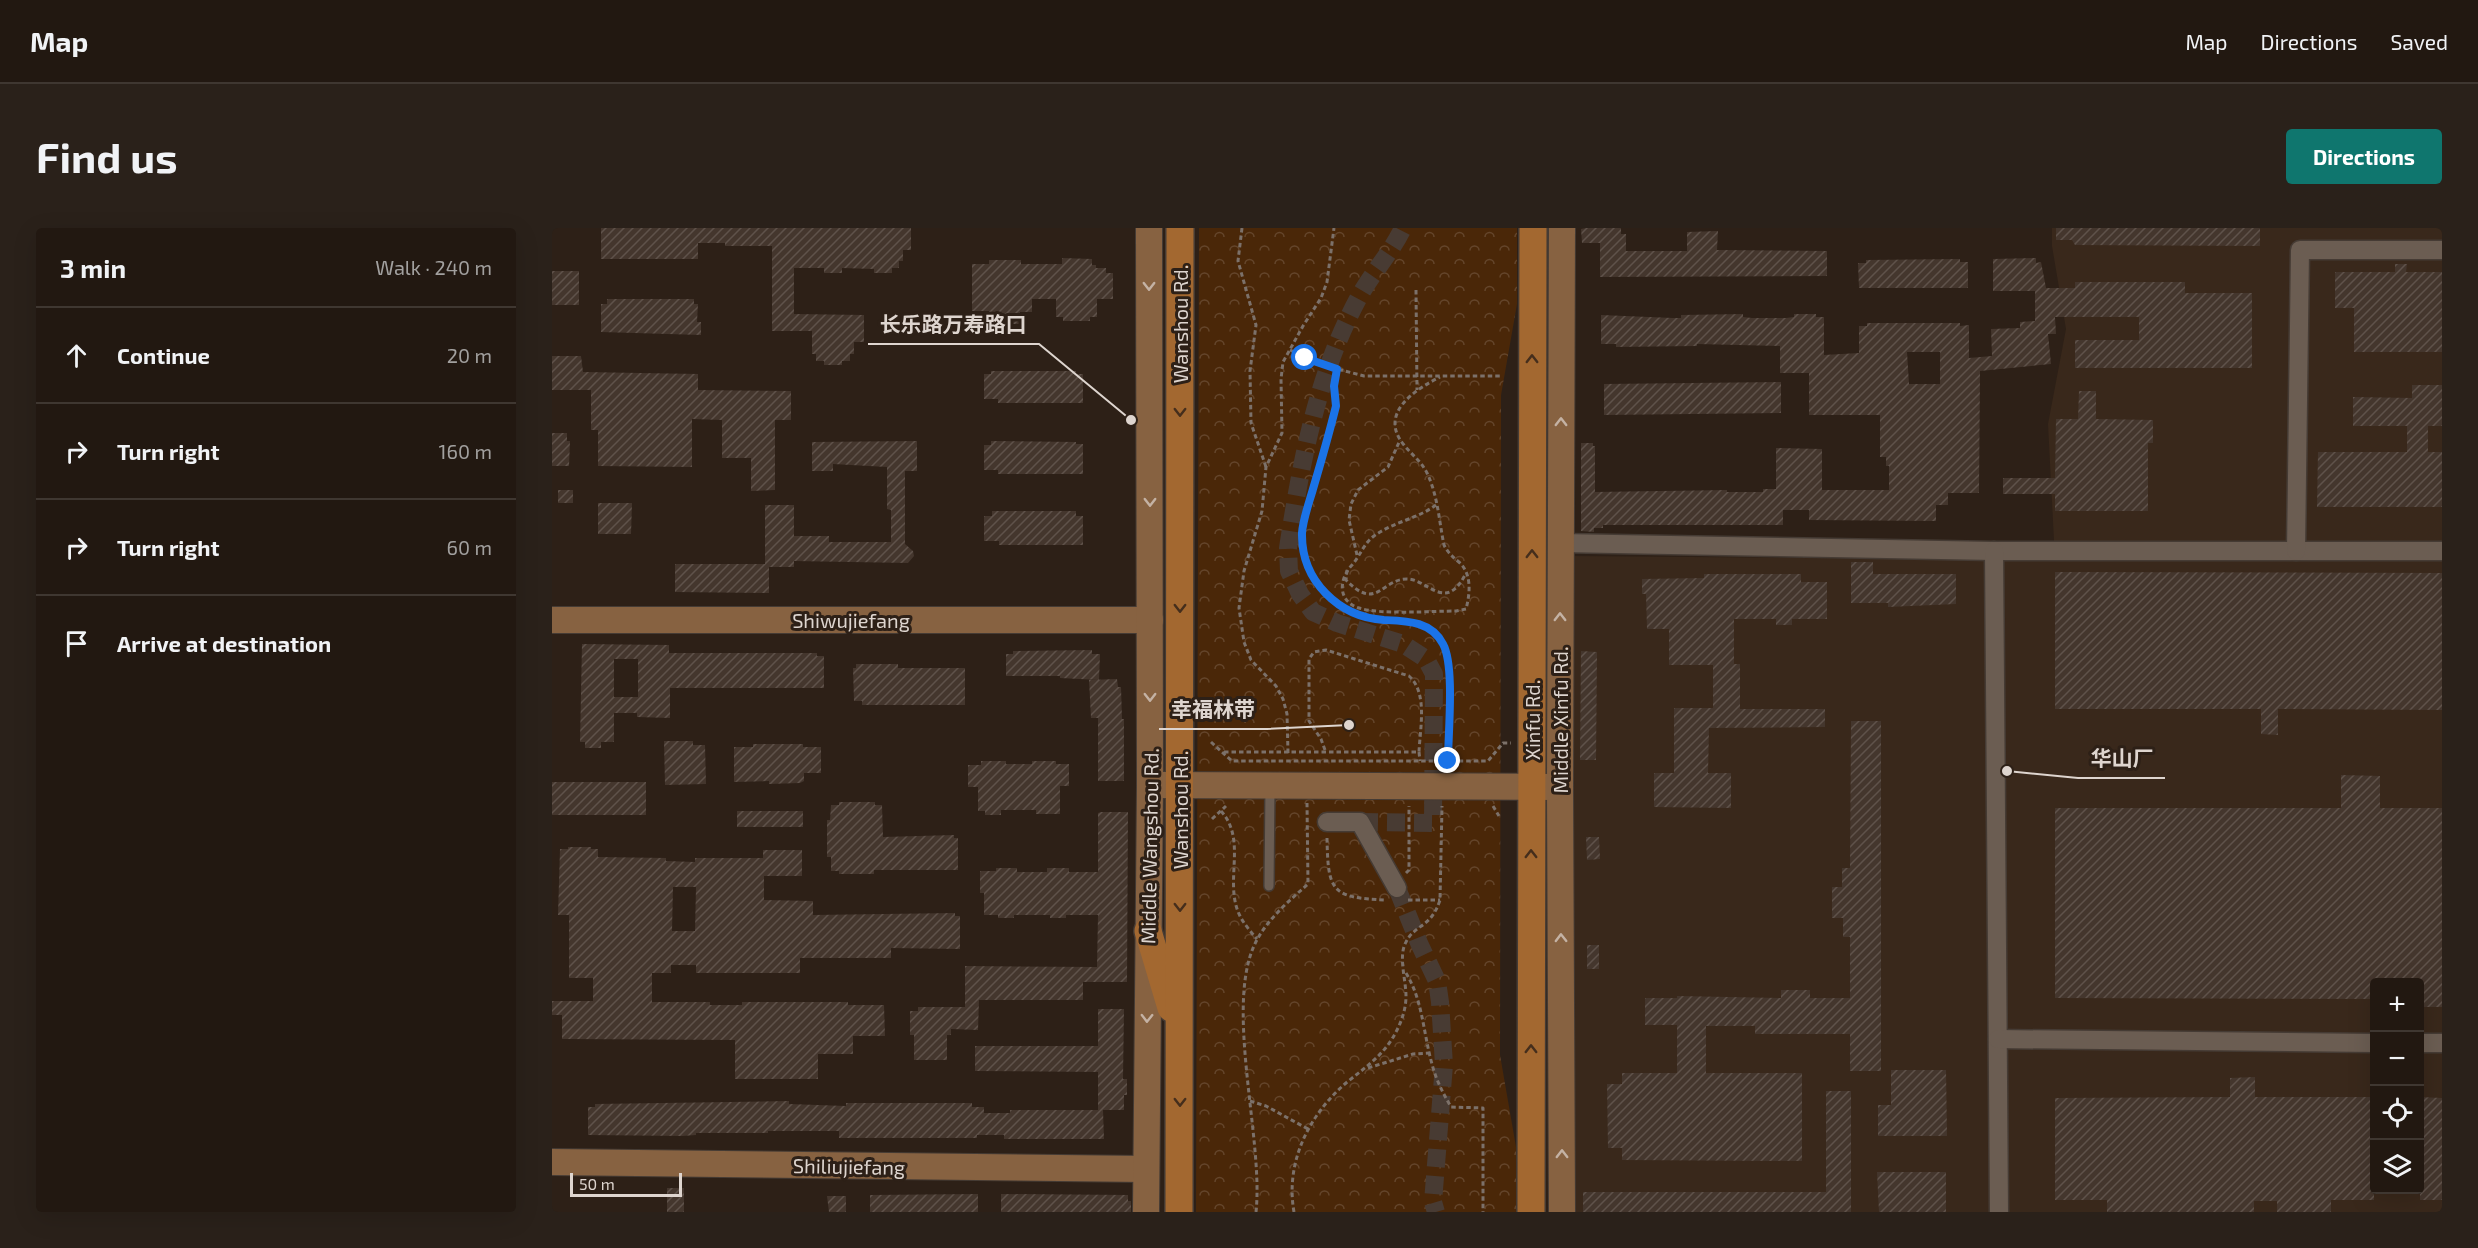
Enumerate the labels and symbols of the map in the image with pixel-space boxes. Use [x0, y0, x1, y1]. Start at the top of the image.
street label: Wanshou Rd. [1168, 265, 1192, 383]
one-way arrow [1143, 282, 1155, 291]
callout: 长乐路万寿路口 [868, 305, 1039, 344]
text: 长乐路万寿路口 [880, 311, 1027, 336]
route start [1291, 344, 1317, 370]
one-way arrow [1526, 354, 1538, 363]
one-way arrow [1174, 408, 1186, 417]
one-way arrow [1555, 417, 1567, 426]
one-way arrow [1144, 498, 1156, 507]
one-way arrow [1526, 549, 1538, 558]
one-way arrow [1174, 603, 1186, 612]
street label: Shiwujiefang [792, 608, 910, 632]
one-way arrow [1554, 612, 1566, 621]
street label: Middle Xinfu Rd. [1548, 646, 1572, 794]
street label: Xinfu Rd. [1520, 680, 1544, 760]
callout: 幸福林带 [1159, 690, 1267, 729]
one-way arrow [1144, 693, 1156, 702]
text: 幸福林带 [1171, 696, 1255, 721]
callout: 华山厂 [2078, 739, 2165, 778]
text: 华山厂 [2091, 745, 2154, 770]
route end [1434, 747, 1460, 773]
street label: Middle Wangshou Rd. [1135, 748, 1163, 944]
street label: Wanshou Rd. [1168, 751, 1192, 869]
one-way arrow [1525, 849, 1538, 858]
one-way arrow [1174, 903, 1186, 912]
one-way arrow [1555, 933, 1567, 942]
one-way arrow [1141, 1014, 1153, 1023]
one-way arrow [1525, 1044, 1537, 1053]
one-way arrow [1174, 1098, 1186, 1107]
one-way arrow [1556, 1149, 1568, 1158]
street label: Shiliujiefang [793, 1153, 905, 1179]
scale bar [570, 1170, 682, 1198]

